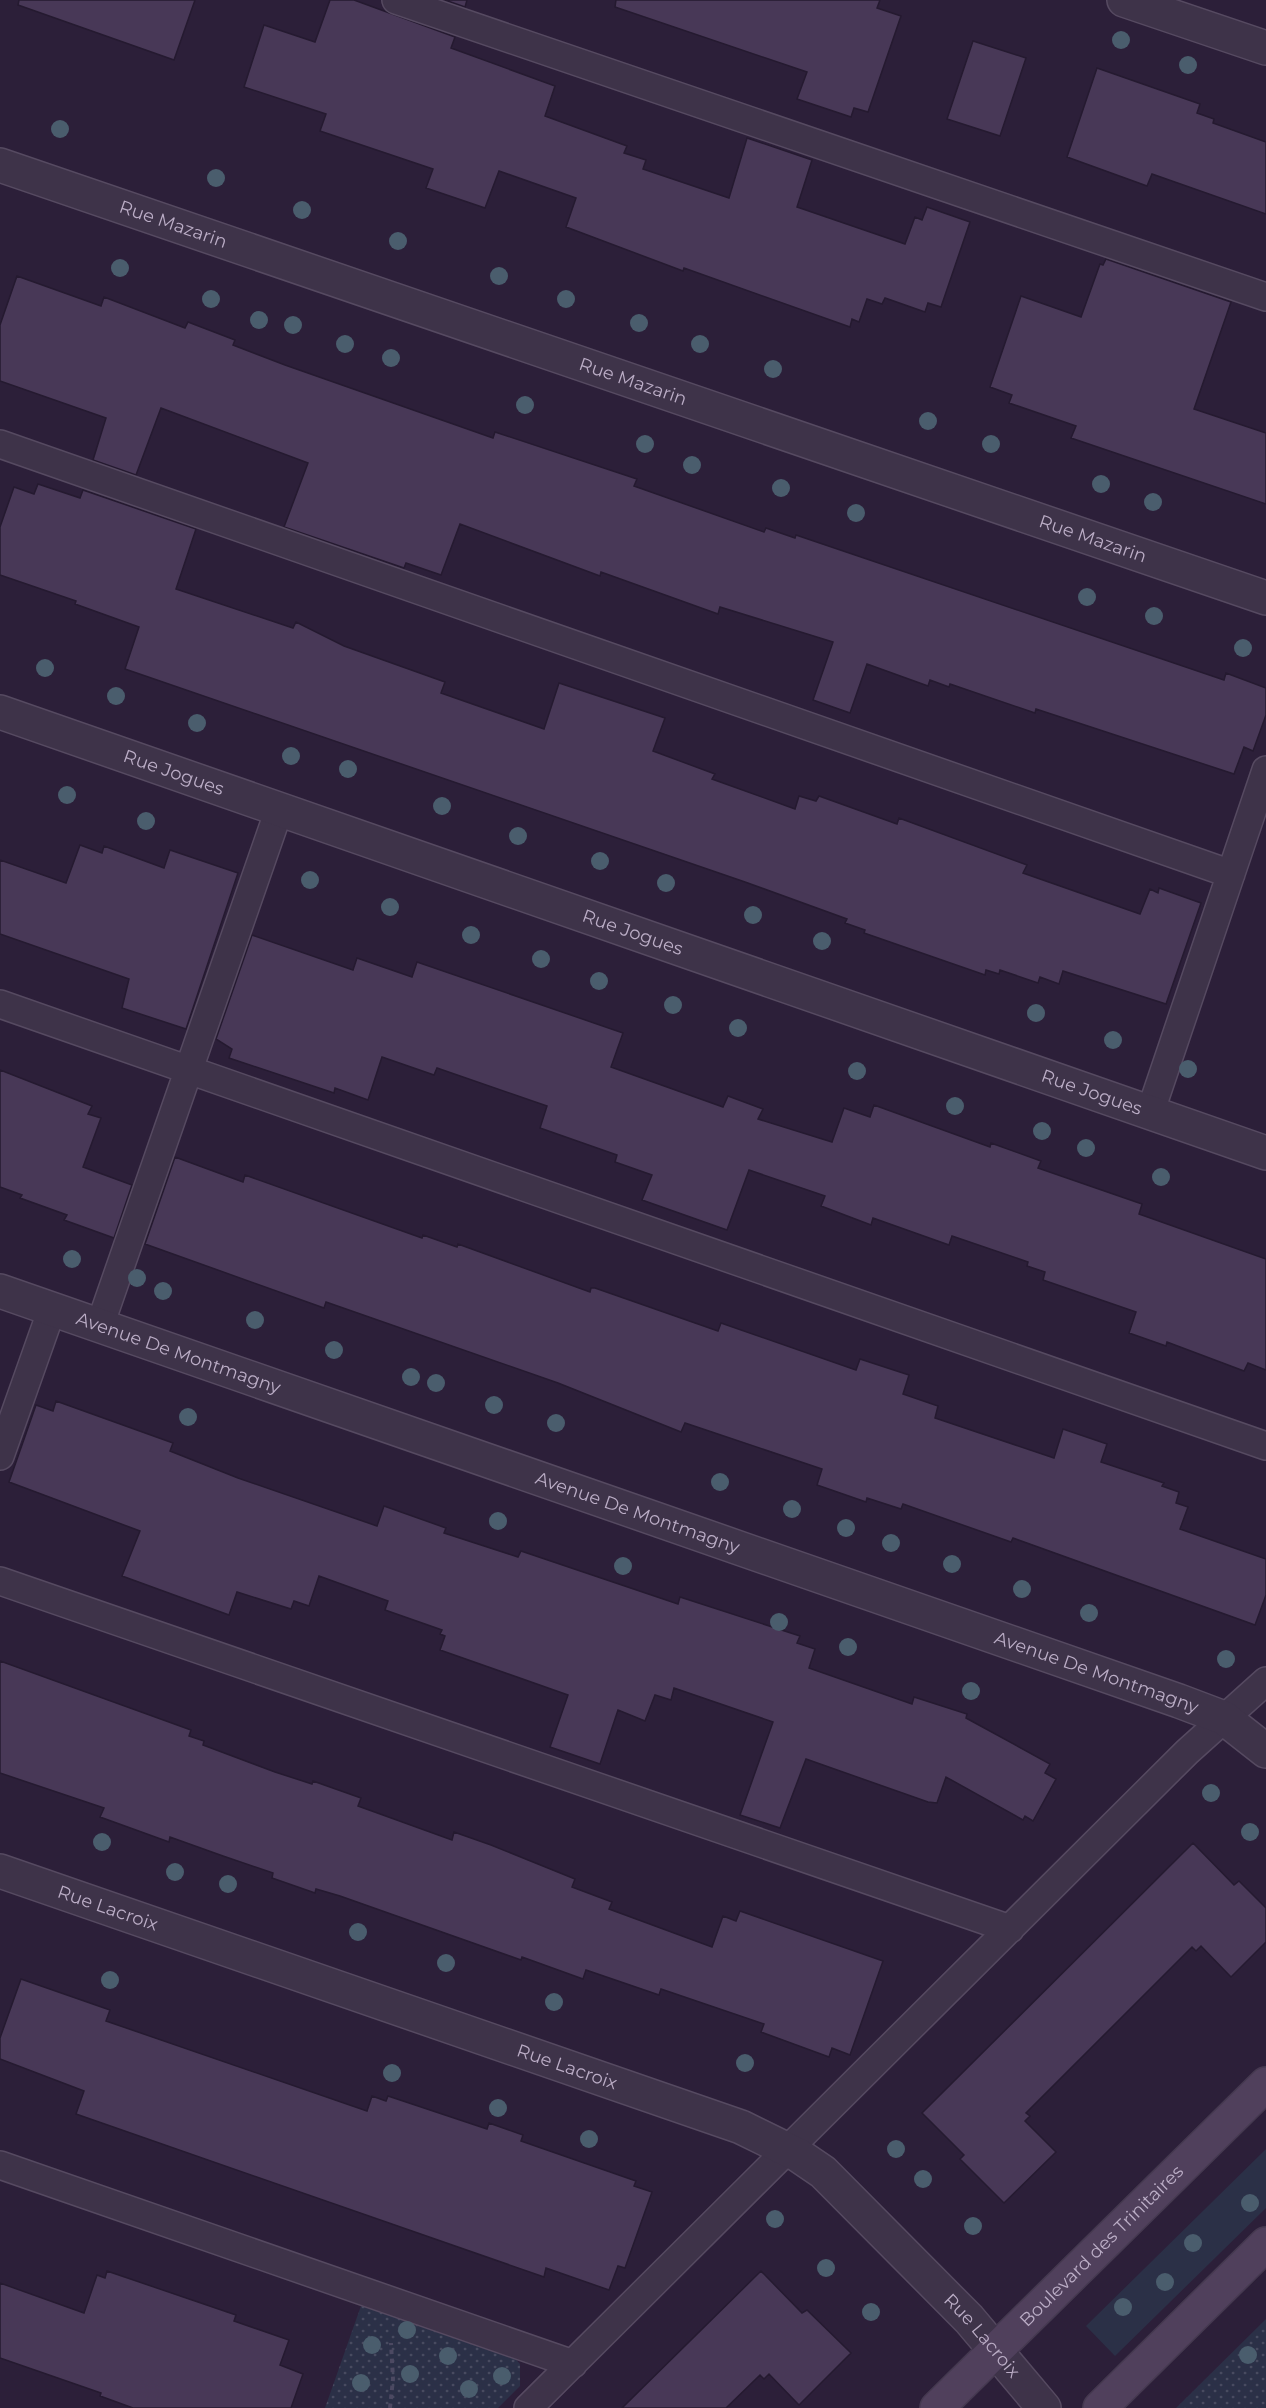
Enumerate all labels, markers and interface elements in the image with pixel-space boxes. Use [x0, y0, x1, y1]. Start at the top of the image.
street label: Rue Mazarin [116, 196, 230, 253]
street label: Rue Mazarin [576, 353, 690, 410]
street label: Rue Mazarin [1036, 510, 1150, 567]
street label: Rue Jogues [120, 745, 227, 800]
street label: Rue Jogues [579, 905, 686, 960]
street label: Rue Jogues [1038, 1065, 1145, 1120]
street label: Avenue De Montmagny [73, 1307, 284, 1399]
street label: Avenue De Montmagny [532, 1467, 743, 1558]
street label: Avenue De Montmagny [992, 1627, 1202, 1718]
street label: Rue Lacroix [55, 1881, 161, 1936]
street label: Rue Lacroix [514, 2039, 621, 2095]
street label: Boulevard des Trinitaires [1015, 2160, 1188, 2331]
street label: Rue Lacroix [939, 2289, 1025, 2383]

